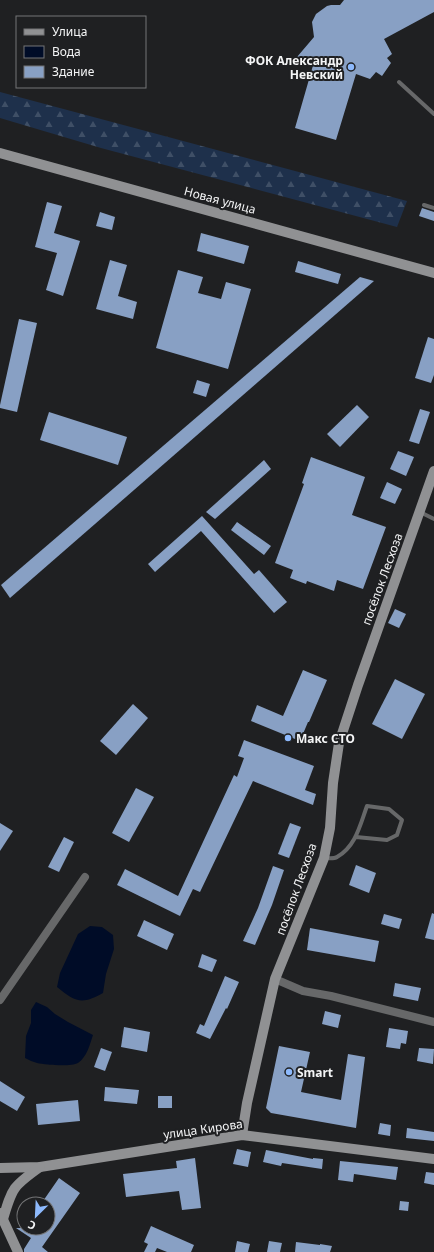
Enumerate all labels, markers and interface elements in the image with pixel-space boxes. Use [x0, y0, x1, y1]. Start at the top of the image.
legend [16, 16, 146, 88]
text: Улица [52, 23, 87, 40]
text: Вода [52, 43, 81, 60]
place label: ФОК Александр Невский [245, 52, 343, 83]
marker: ФОК Александр Невский [346, 62, 356, 72]
text: Здание [52, 63, 95, 80]
street label: Новая улица [182, 182, 258, 218]
street label: посёлок Лесхоза [357, 531, 407, 627]
place label: Макс СТО [296, 730, 355, 747]
marker: Макс СТО [283, 733, 293, 743]
street label: посёлок Лесхоза [271, 841, 321, 937]
place label: Smart [297, 1064, 333, 1081]
marker: Smart [284, 1067, 294, 1077]
street label: улица Кирова [162, 1115, 244, 1143]
north arrow [16, 1196, 56, 1236]
text: С [25, 1217, 38, 1234]

